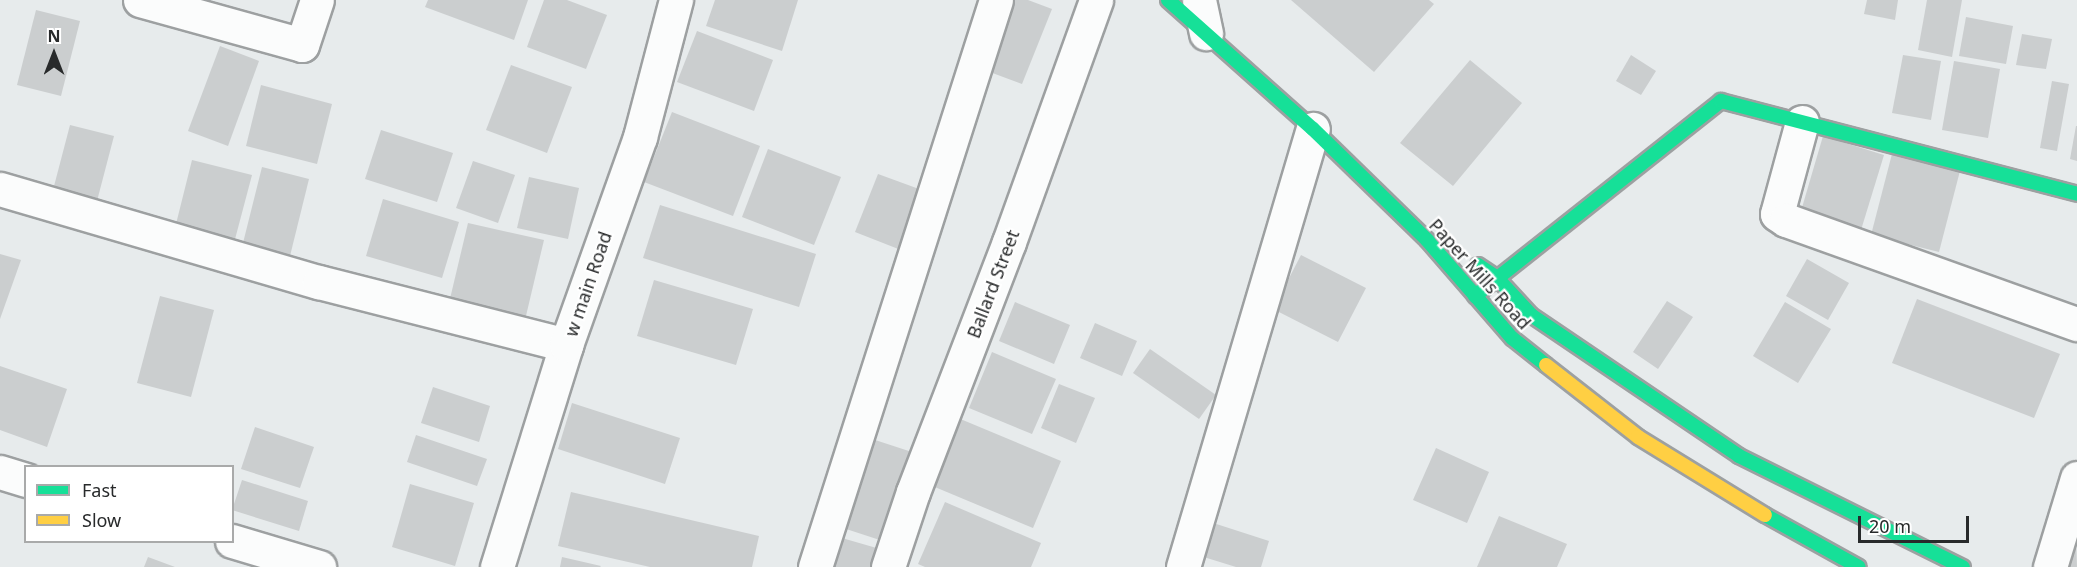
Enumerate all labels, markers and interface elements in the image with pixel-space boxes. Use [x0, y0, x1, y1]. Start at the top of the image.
north arrow [24, 24, 84, 84]
text: N [47, 25, 61, 47]
street label: Paper Mills Road [1425, 214, 1535, 334]
street label: Ballard Street [962, 227, 1024, 341]
street label: w main Road [560, 229, 616, 339]
legend [24, 465, 234, 543]
text: Fast [82, 478, 117, 502]
scale bar [1861, 504, 1972, 542]
text: Slow [82, 508, 121, 532]
text: 20 m [1869, 514, 1911, 538]

